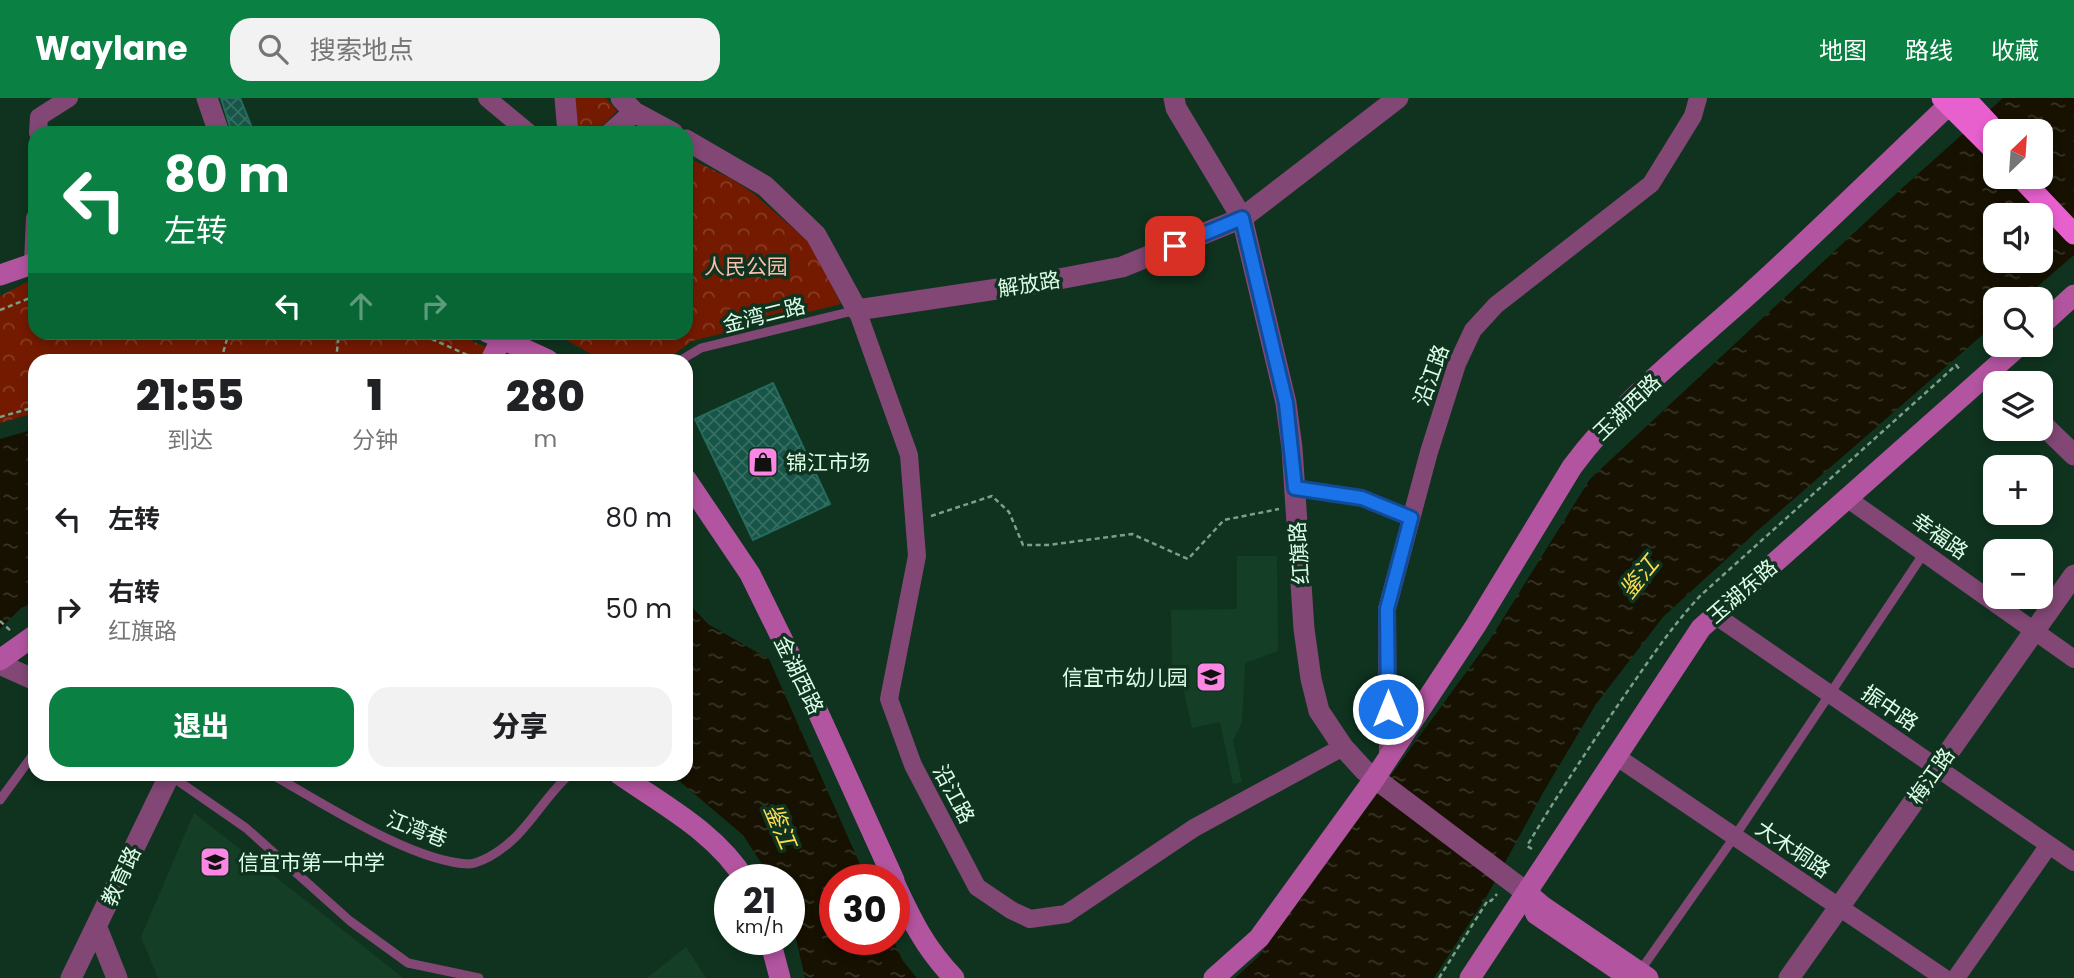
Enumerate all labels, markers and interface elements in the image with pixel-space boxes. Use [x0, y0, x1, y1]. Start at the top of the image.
search box [230, 18, 720, 81]
text: Waylane [35, 25, 188, 72]
icon: search [254, 30, 292, 68]
text: 搜索地点 [310, 32, 414, 68]
text: 地图 [1819, 34, 1867, 67]
text: 路线 [1905, 34, 1953, 67]
text: 收藏 [1991, 34, 2039, 67]
north arrow [1983, 119, 2053, 189]
map controls [1983, 119, 2053, 609]
text: 80 m [164, 141, 290, 209]
icon: left [49, 154, 140, 245]
button: sound [1983, 203, 2053, 273]
text: 左转 [164, 208, 228, 253]
pin [1145, 216, 1205, 276]
icon: arrive [1156, 227, 1194, 265]
park label: 人民公园 [704, 252, 788, 281]
street label: 解放路 [996, 265, 1062, 303]
icon: left [269, 287, 307, 325]
icon: ahead [342, 287, 380, 325]
icon: right [415, 287, 453, 325]
button: search [1983, 287, 2053, 357]
street label: 金湾二路 [720, 291, 808, 339]
street label: 沿江路 [1407, 340, 1455, 410]
text: 21:55 [136, 366, 244, 425]
text: 1 [367, 366, 383, 425]
text: 280 [506, 367, 585, 426]
street label: 玉湖西路 [1587, 367, 1667, 447]
button: layers [1983, 371, 2053, 441]
text: m [534, 423, 557, 455]
text: 到达 [167, 424, 213, 456]
text: 分钟 [352, 424, 398, 456]
shop icon: 锦江市场 [746, 445, 780, 479]
place label: 锦江市场 [786, 448, 870, 477]
button: + [1983, 455, 2053, 525]
icon: left [49, 500, 87, 538]
text: 80 m [606, 500, 672, 536]
text: 左转 [108, 501, 160, 537]
street label: 幸福路 [1906, 506, 1974, 566]
street label: 红旗路 [1282, 521, 1316, 585]
button: − [1983, 539, 2053, 609]
water label: 鉴江 [1612, 547, 1668, 605]
street label: 玉湖东路 [1701, 553, 1783, 629]
text: 右转 [108, 574, 160, 610]
icon: right [49, 591, 87, 629]
text: 50 m [606, 591, 672, 627]
text: 红旗路 [108, 615, 177, 647]
street label: 金湖西路 [768, 631, 830, 719]
school or university icon: 信宜市幼儿园 [1194, 660, 1228, 694]
place label: 信宜市幼儿园 [1062, 663, 1188, 692]
position arrow [1351, 672, 1425, 746]
street label: 振中路 [1856, 678, 1924, 738]
button: 退出 [49, 687, 354, 767]
button: 分享 [368, 687, 672, 767]
street label: 梅江路 [1901, 742, 1961, 810]
street label: 沿江路 [926, 759, 982, 829]
water label: 鉴江 [756, 799, 805, 856]
street label: 江湾巷 [382, 804, 452, 854]
street label: 大木垌路 [1750, 813, 1836, 885]
street label: 教育路 [95, 841, 147, 911]
school or university icon: 信宜市第一中学 [198, 845, 232, 879]
place label: 信宜市第一中学 [238, 848, 385, 877]
speed limit sign: 30 [819, 864, 910, 955]
text: 21 [743, 876, 776, 925]
text: km/h [736, 914, 783, 939]

